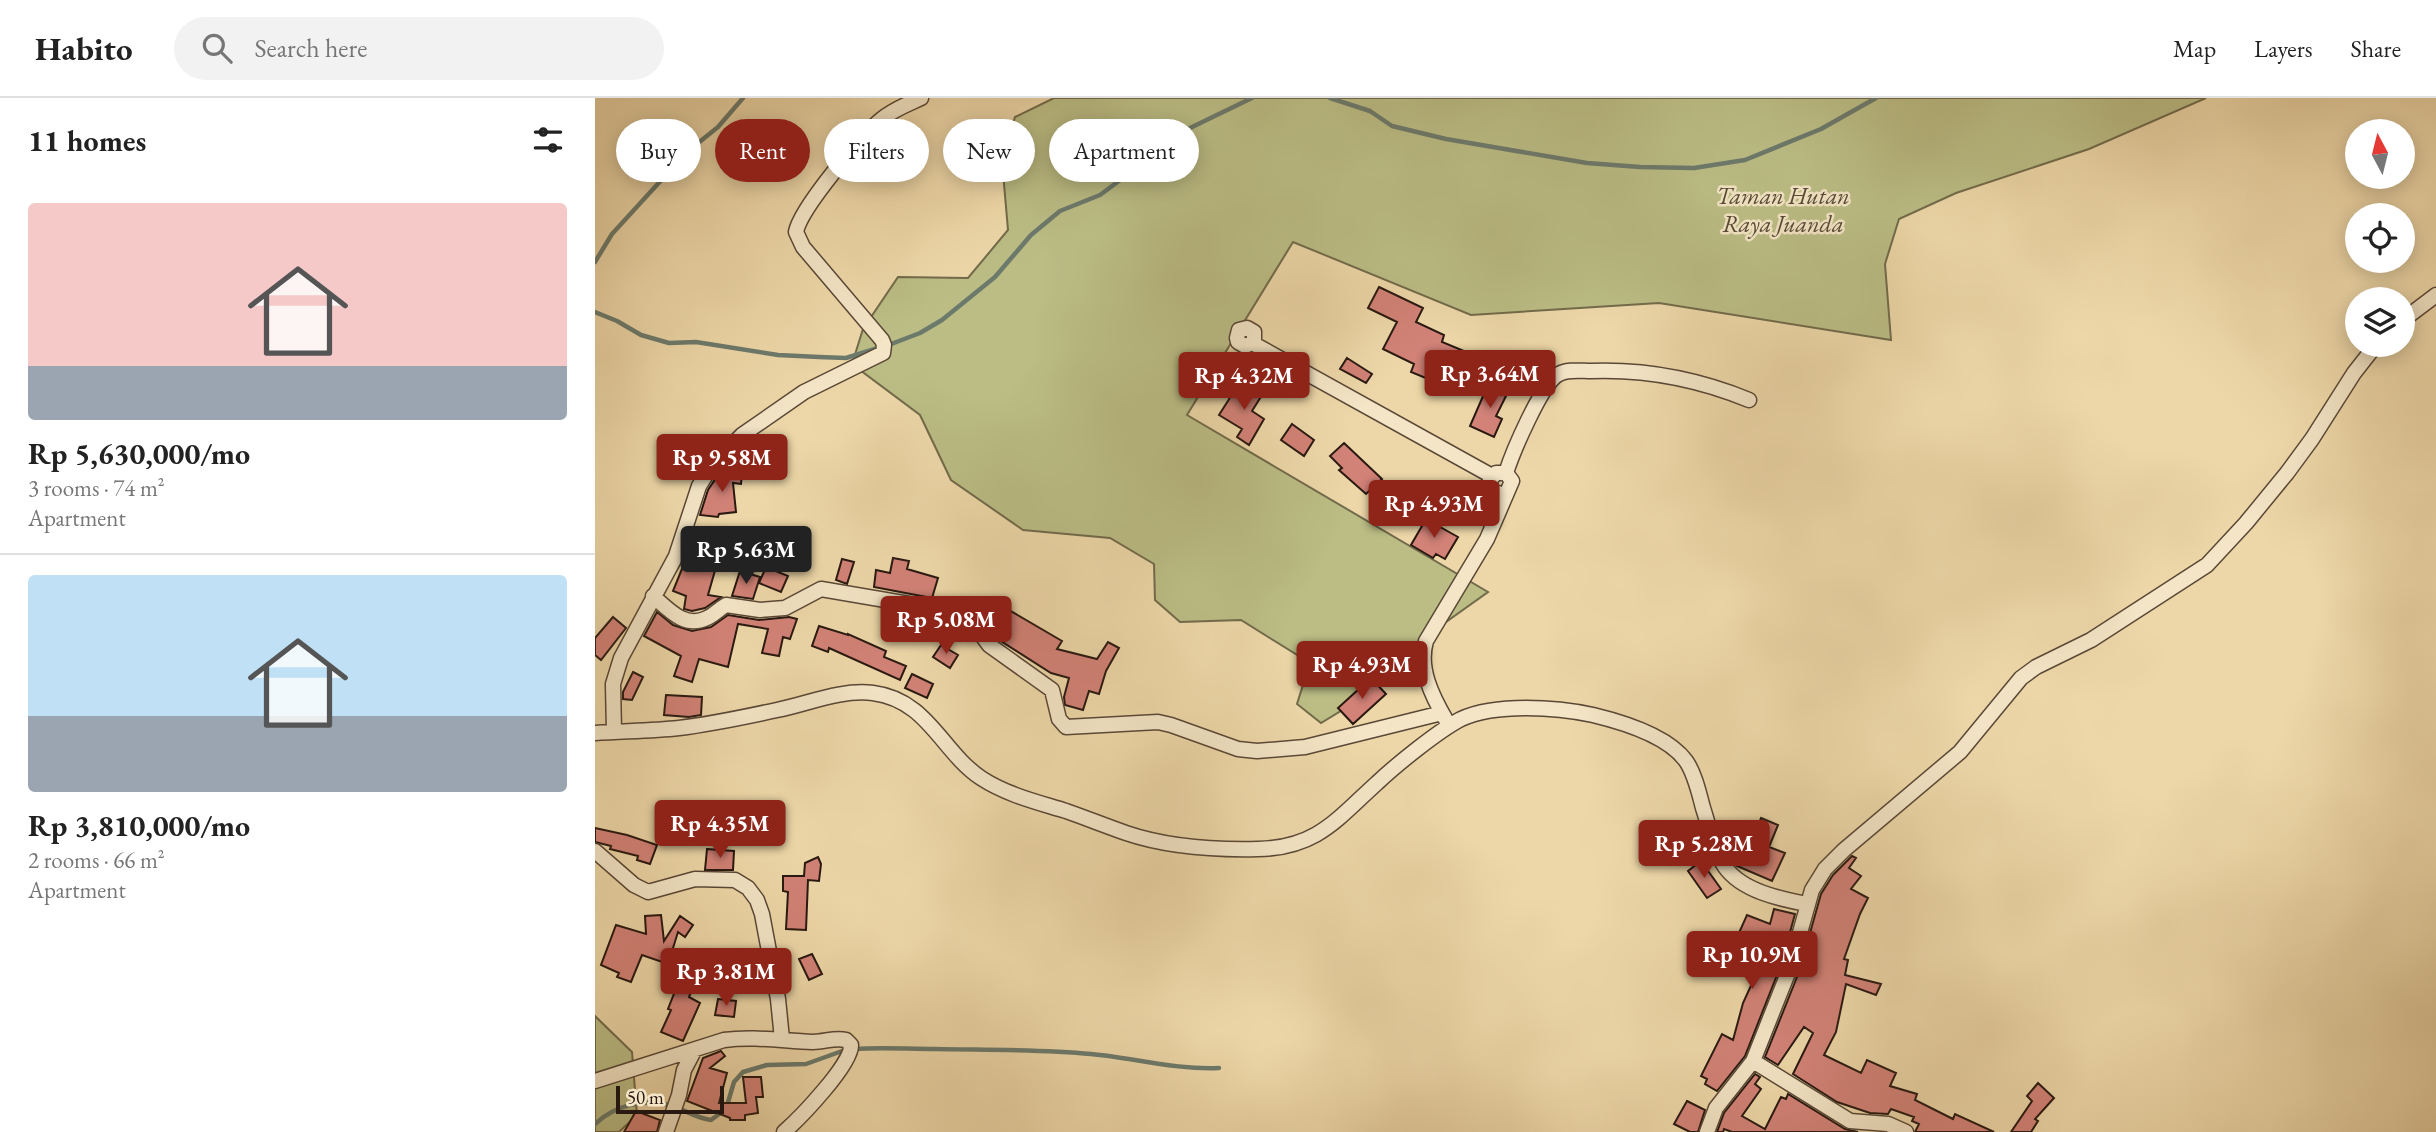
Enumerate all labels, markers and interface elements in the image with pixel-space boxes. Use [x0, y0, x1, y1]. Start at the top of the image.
search box [174, 17, 664, 80]
text: Habito [35, 27, 132, 70]
icon: search [198, 29, 236, 67]
text: Search here [254, 31, 367, 65]
text: Map [2173, 33, 2216, 64]
text: Layers [2254, 33, 2313, 64]
text: Share [2351, 33, 2401, 64]
chip: Buy [616, 119, 701, 182]
chip: Rent [715, 119, 810, 182]
chip: Filters [824, 119, 929, 182]
chip: New [943, 119, 1035, 182]
chip: Apartment [1049, 119, 1199, 182]
north arrow [2345, 119, 2415, 189]
map controls [2345, 119, 2415, 357]
text: 11 homes [28, 121, 146, 160]
icon: filters [529, 121, 567, 159]
park label: Taman Hutan Raya Juanda [1716, 180, 1850, 239]
button: locate [2345, 203, 2415, 273]
icon: home [235, 248, 361, 374]
button: layers [2345, 287, 2415, 357]
pin: Rp 3.64M [1418, 350, 1562, 410]
pin: Rp 4.32M [1172, 352, 1316, 412]
text: Rp 3.64M [1441, 358, 1539, 388]
text: Rp 4.32M [1195, 360, 1293, 390]
text: Rp 5,630,000/mo [28, 434, 250, 473]
pin: Rp 9.58M [650, 434, 794, 494]
text: Rp 9.58M [673, 442, 771, 472]
text: 3 rooms · 74 m² [28, 473, 165, 503]
pin: Rp 4.93M [1362, 480, 1506, 540]
text: Rp 4.93M [1385, 488, 1483, 518]
text: Apartment [28, 503, 126, 533]
pin: Rp 5.63M [674, 526, 818, 586]
text: Rp 5.63M [697, 534, 795, 564]
pin: Rp 5.08M [874, 596, 1018, 656]
text: Rp 5.08M [897, 604, 995, 634]
icon: home [235, 620, 361, 746]
pin: Rp 4.93M [1290, 642, 1434, 701]
text: Rp 4.93M [1313, 649, 1411, 679]
pin: Rp 4.35M [648, 800, 792, 860]
text: Rp 3,810,000/mo [28, 806, 250, 845]
text: Rp 4.35M [671, 808, 769, 838]
pin: Rp 5.28M [1632, 820, 1776, 880]
text: Rp 5.28M [1655, 828, 1753, 858]
text: 2 rooms · 66 m² [28, 845, 165, 875]
text: Apartment [28, 875, 126, 905]
pin: Rp 10.9M [1680, 932, 1824, 991]
text: Rp 10.9M [1703, 939, 1801, 969]
pin: Rp 3.81M [654, 948, 798, 1008]
text: Rp 3.81M [677, 956, 775, 986]
scale bar [616, 1083, 725, 1115]
text: 50 m [627, 1085, 664, 1110]

